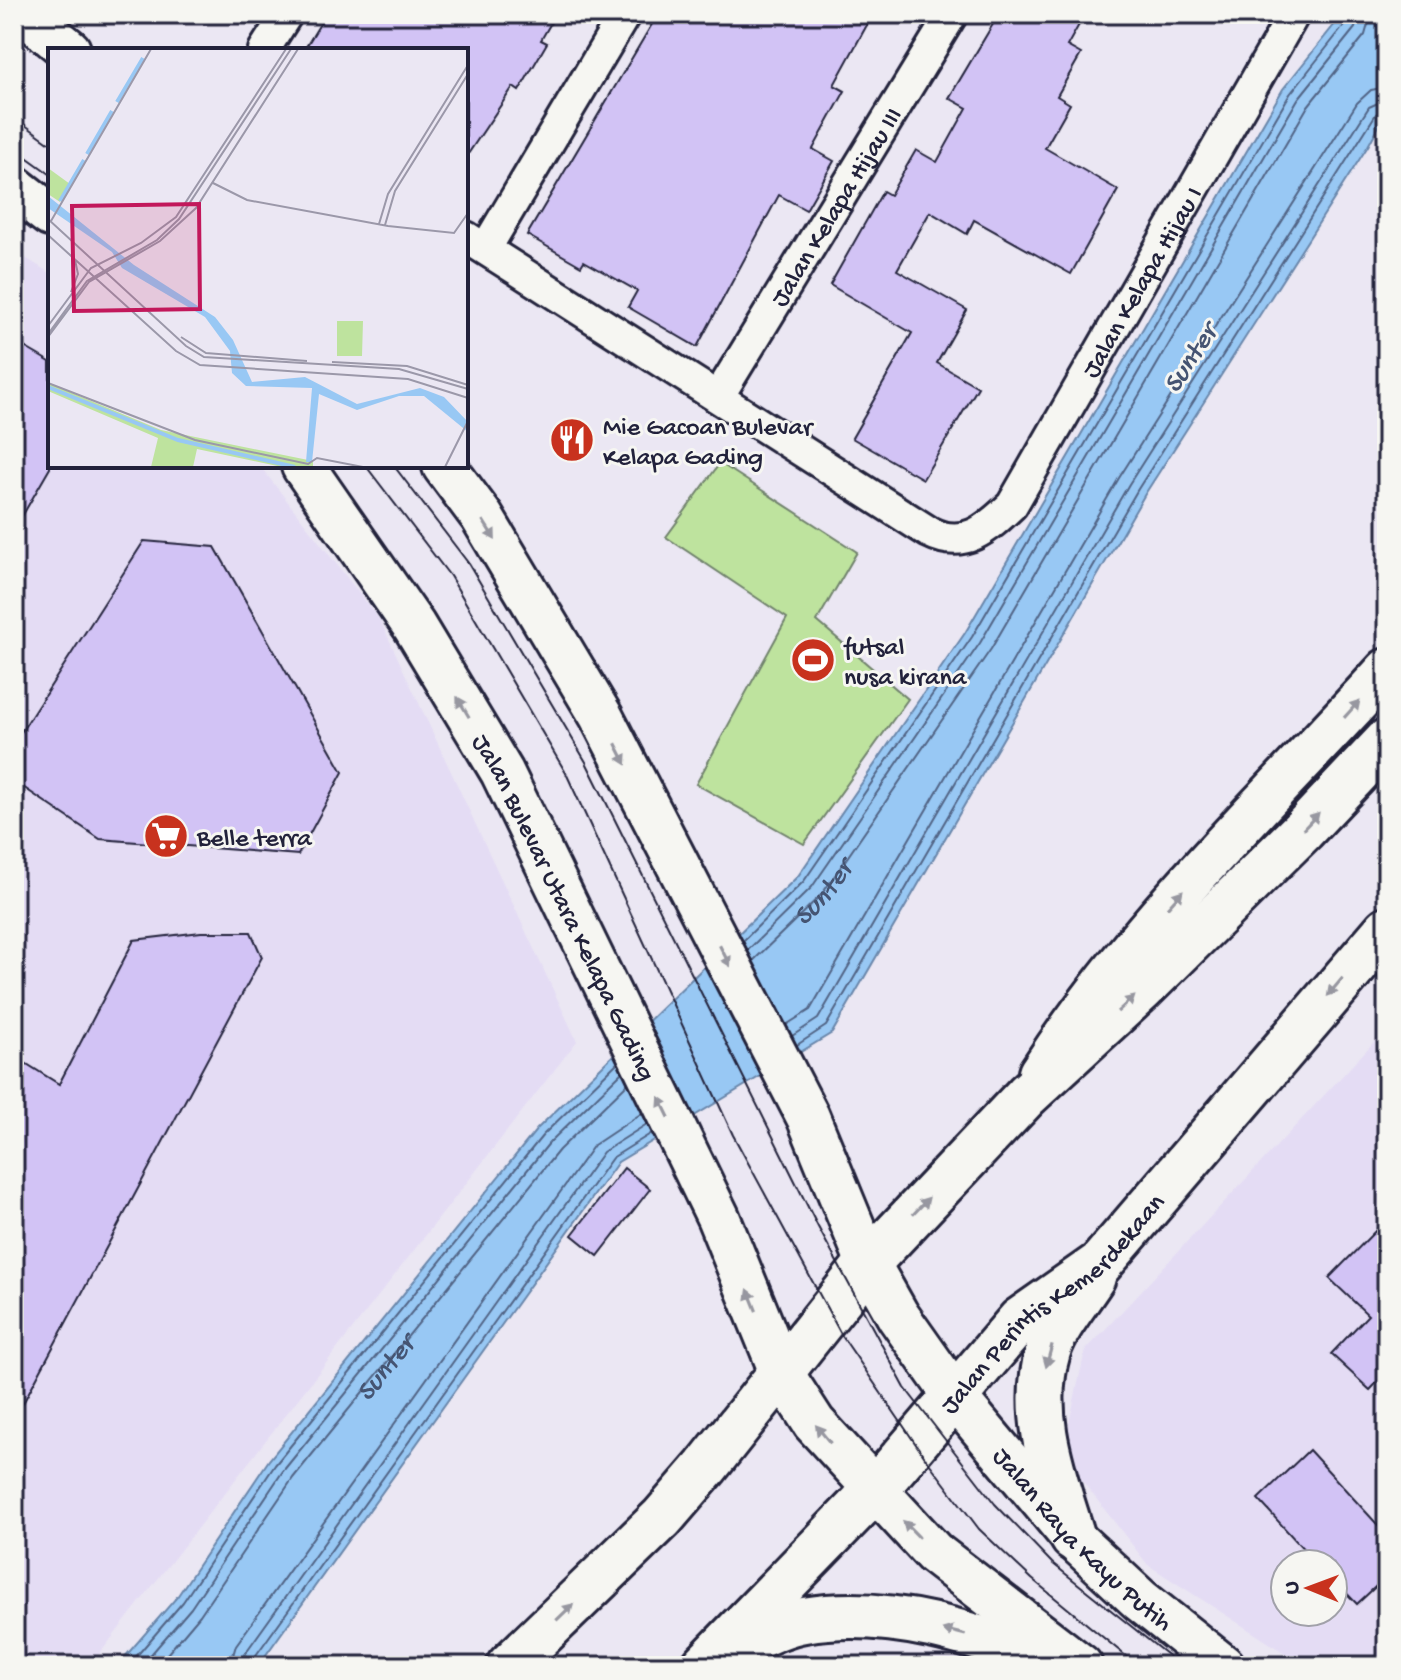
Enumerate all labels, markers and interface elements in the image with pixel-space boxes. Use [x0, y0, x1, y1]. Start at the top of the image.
inset map [48, 48, 468, 468]
street label: Jalan Kelapa Hijau III [766, 103, 911, 314]
street label: Jalan Kelapa Hijau I [1077, 182, 1211, 385]
water label: Sunter [1157, 315, 1229, 400]
place label: Mie Gacoan Bulevar Kelapa Gading [603, 414, 815, 475]
restaurant icon: Mie Gacoan Bulevar Kelapa Gading [548, 416, 596, 464]
one-way arrow [482, 519, 497, 540]
place label: futsal nusa kirana [843, 634, 968, 695]
sports icon: futsal nusa kirana [789, 636, 837, 684]
one-way arrow [456, 696, 470, 718]
one-way arrow [1343, 699, 1360, 719]
street label: Jalan Bulevar Utara Kelapa Gading [463, 730, 660, 1087]
one-way arrow [614, 742, 627, 765]
supermarket icon: Belle terra [142, 812, 190, 860]
one-way arrow [1302, 812, 1320, 831]
place label: Belle terra [196, 825, 313, 856]
water label: Sunter [788, 851, 865, 934]
one-way arrow [1166, 890, 1183, 910]
one-way arrow [718, 945, 732, 968]
one-way arrow [1327, 976, 1344, 996]
one-way arrow [1116, 995, 1135, 1013]
one-way arrow [657, 1095, 670, 1118]
street label: Jalan Perintis Kemerdekaan [936, 1188, 1174, 1422]
one-way arrow [912, 1197, 930, 1216]
one-way arrow [745, 1288, 758, 1312]
water label: Sunter [350, 1326, 427, 1409]
one-way arrow [1042, 1345, 1055, 1369]
one-way arrow [815, 1425, 832, 1445]
street label: Jalan Raya Kayu Putih [984, 1443, 1177, 1640]
one-way arrow [902, 1520, 921, 1539]
north arrow [1269, 1548, 1349, 1628]
text: U [1280, 1581, 1306, 1594]
one-way arrow [555, 1603, 574, 1621]
one-way arrow [942, 1625, 967, 1637]

